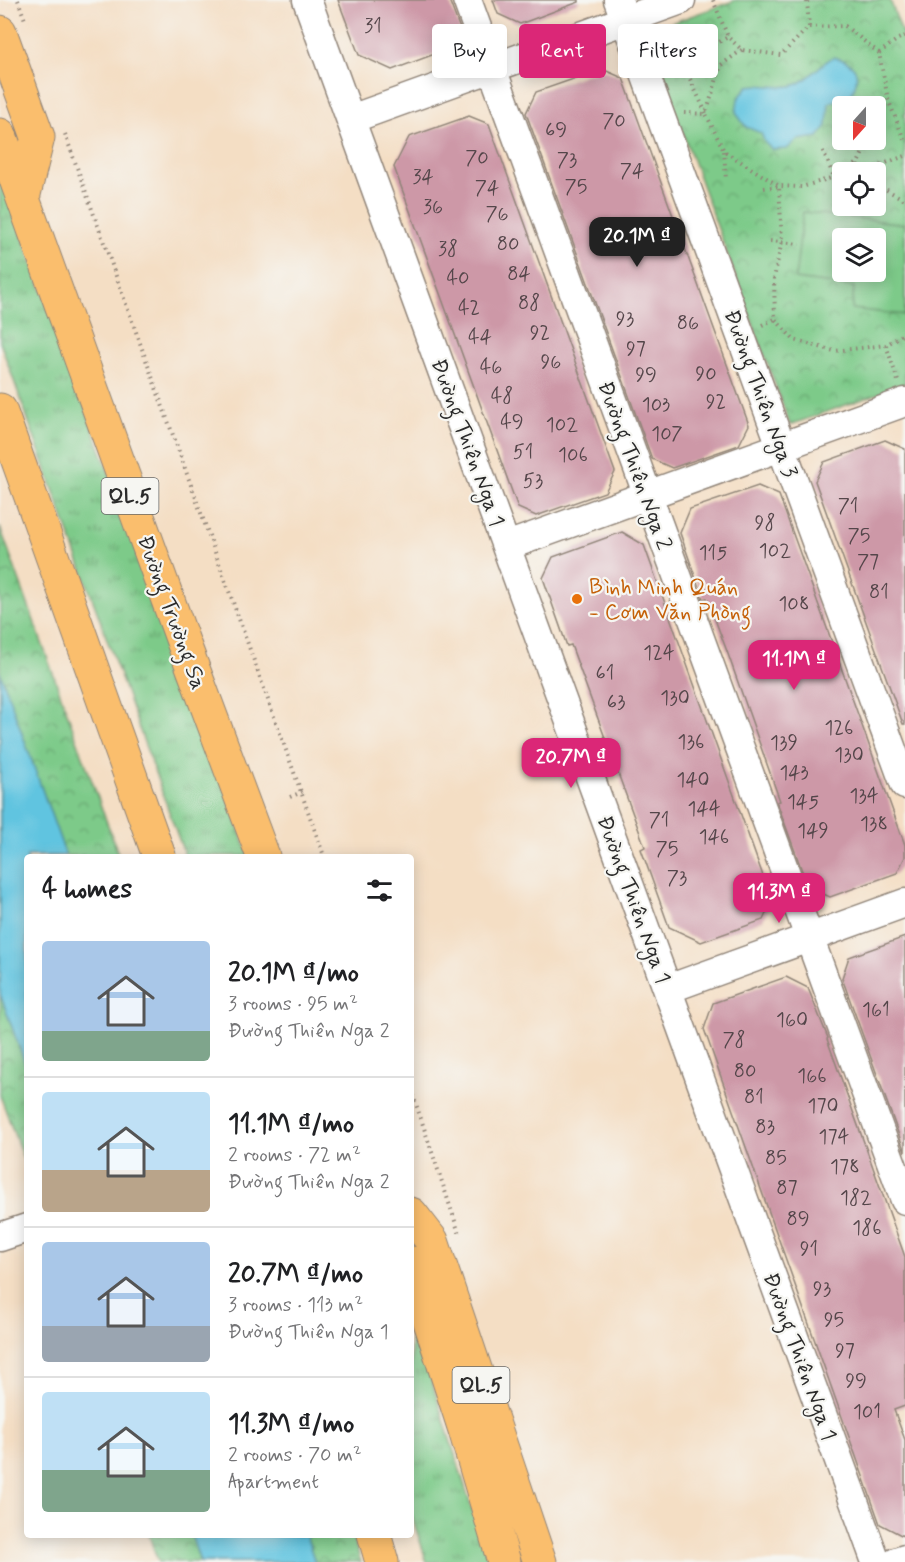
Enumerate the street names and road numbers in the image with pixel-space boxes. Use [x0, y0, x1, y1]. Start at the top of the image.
street label: Đường Thiên Nga 3 [714, 306, 804, 483]
street label: Đường Thiên Nga 1 [421, 355, 511, 532]
street label: Đường Thiên Nga 2 [588, 377, 678, 555]
road number: QL.5 [102, 478, 158, 514]
street label: Đường Trường Sa [127, 532, 212, 695]
street label: Đường Thiên Nga 1 [587, 812, 677, 989]
street label: Đường Thiên Nga 1 [753, 1269, 843, 1446]
road number: QL.5 [452, 1367, 510, 1403]

